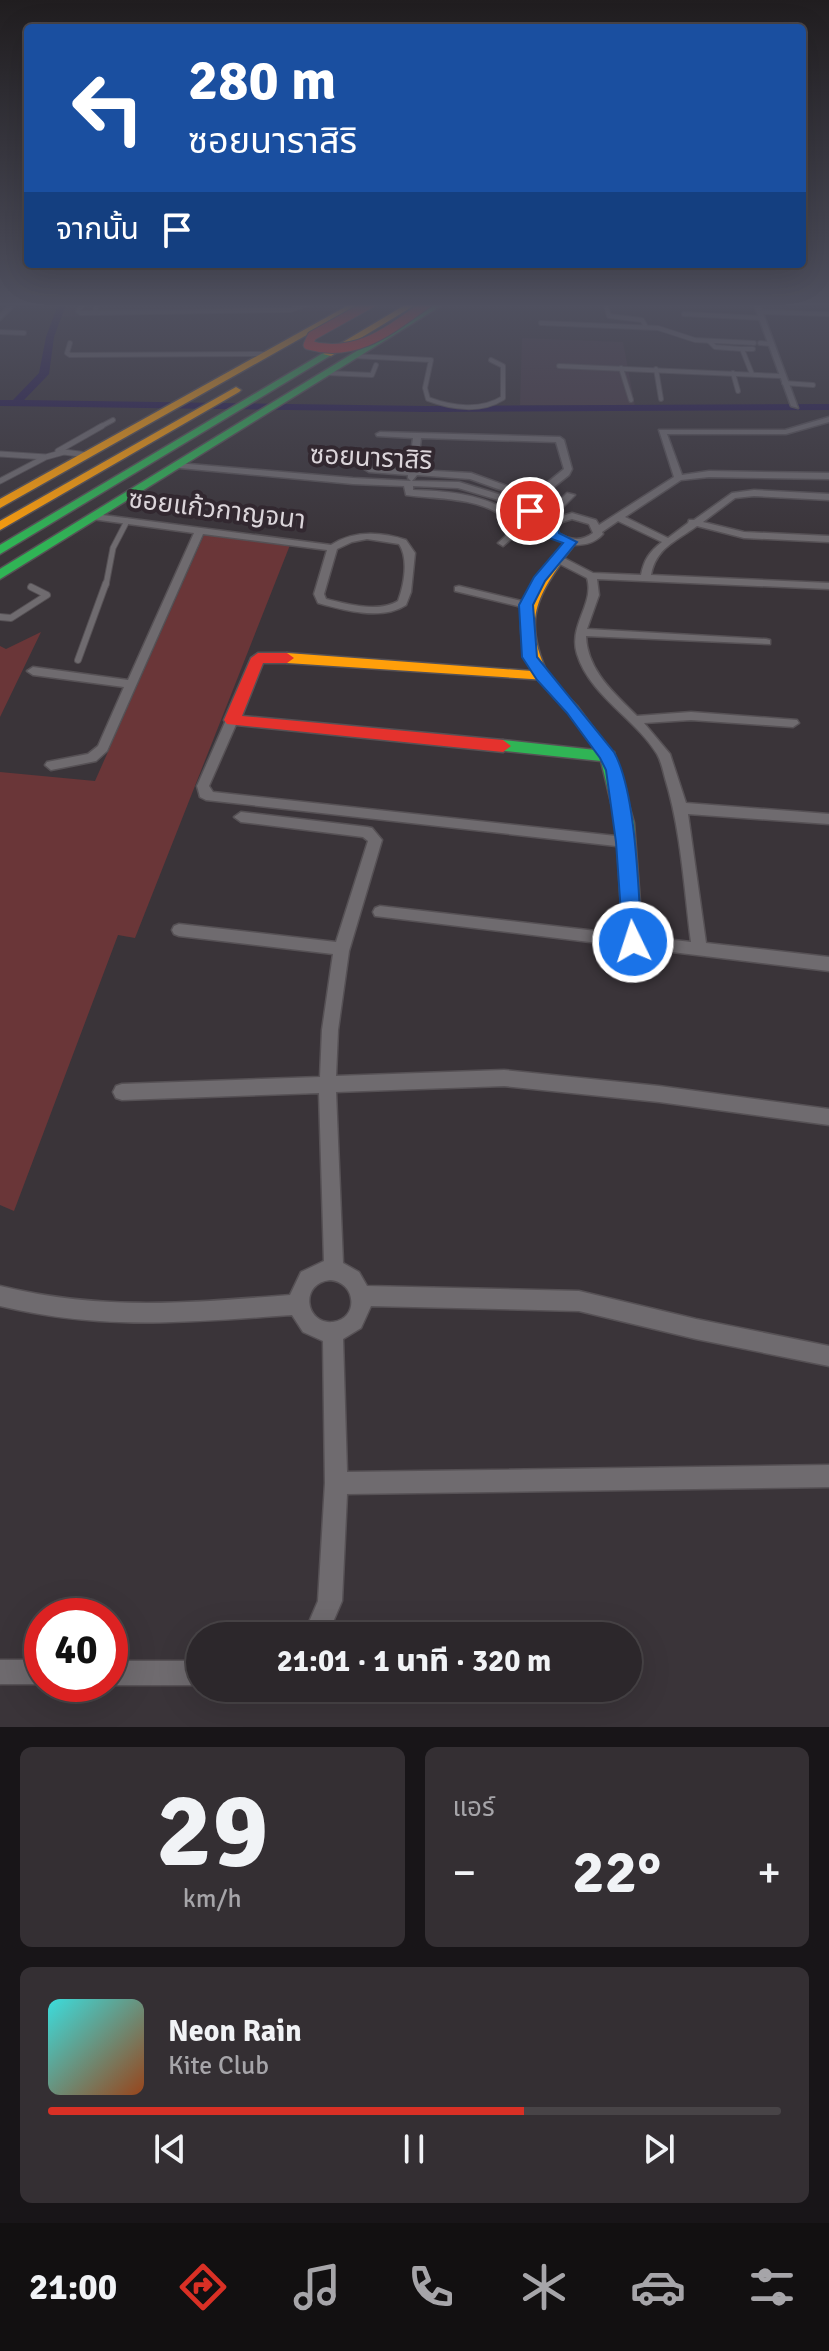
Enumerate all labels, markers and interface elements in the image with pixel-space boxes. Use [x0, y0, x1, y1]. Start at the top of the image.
text: 280 m [188, 46, 336, 115]
icon: left [56, 56, 160, 160]
text: ซอยนาราสิริ [188, 119, 357, 164]
icon: arrive [155, 208, 199, 252]
text: จากนั้น [56, 211, 139, 248]
street label: ซอยนาราสิริ [309, 439, 433, 477]
pin [496, 477, 564, 545]
street label: ซอยแก้วกาญจนา [127, 483, 307, 537]
icon: arrive [508, 489, 552, 533]
position arrow [591, 900, 675, 984]
speed limit sign: 40 [24, 1598, 128, 1702]
text: 21:01 · 1 นาที · 320 m [277, 1643, 551, 1680]
text: 29 [156, 1767, 268, 1895]
text: แอร์ [453, 1792, 495, 1824]
text: 22° [572, 1836, 661, 1910]
text: − [453, 1846, 476, 1900]
text: + [757, 1846, 781, 1900]
text: km/h [183, 1883, 242, 1915]
text: Neon Rain [168, 2013, 302, 2050]
text: Kite Club [168, 2050, 269, 2082]
icon: previous [148, 2127, 192, 2171]
icon: pause [392, 2127, 436, 2171]
icon: next [637, 2127, 681, 2171]
icon: directions [175, 2259, 231, 2315]
icon: music [289, 2259, 345, 2315]
icon: phone [403, 2259, 459, 2315]
icon: climate [516, 2259, 572, 2315]
icon: car [630, 2259, 686, 2315]
icon: filters [744, 2259, 800, 2315]
text: 21:00 [29, 2265, 117, 2310]

